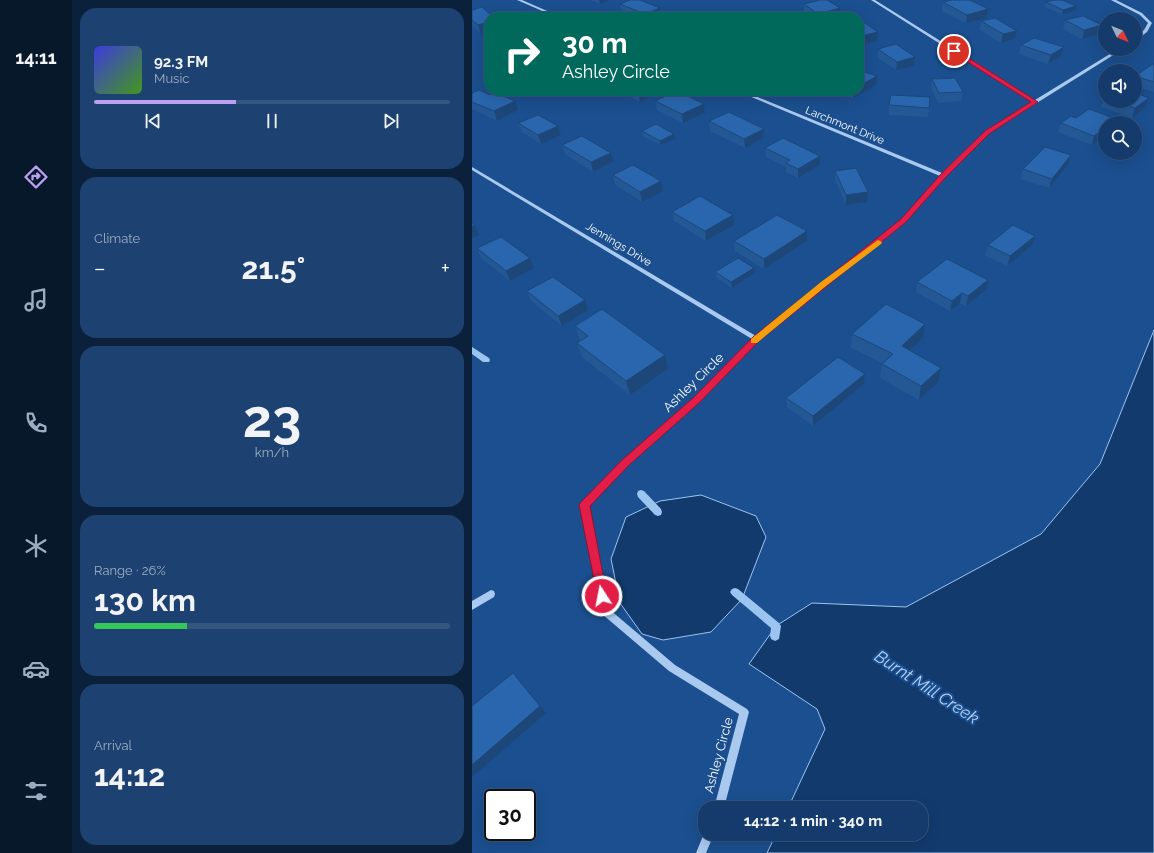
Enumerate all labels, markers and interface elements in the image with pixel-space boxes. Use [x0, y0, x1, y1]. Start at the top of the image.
north arrow [1098, 12, 1142, 56]
map controls [1098, 12, 1142, 160]
text: 30 m [562, 27, 628, 60]
icon: right [496, 28, 548, 80]
pin [937, 34, 971, 68]
icon: arrive [943, 40, 965, 62]
text: 14:11 [15, 47, 57, 68]
text: 92.3 FM [154, 53, 208, 71]
text: Ashley Circle [562, 61, 670, 82]
button: sound [1098, 64, 1142, 108]
text: Music [154, 71, 189, 86]
street label: Larchmont Drive [803, 104, 887, 147]
icon: previous [142, 110, 164, 132]
icon: pause [261, 110, 283, 132]
icon: next [380, 110, 402, 132]
button: search [1098, 116, 1142, 160]
icon: directions [22, 163, 50, 191]
street label: Jennings Drive [583, 220, 654, 269]
text: Climate [94, 231, 140, 246]
text: 21.5° [242, 251, 305, 286]
text: − [94, 255, 106, 281]
text: + [441, 255, 450, 281]
icon: music [22, 286, 50, 314]
street label: Ashley Circle [660, 350, 727, 415]
text: 23 [243, 388, 301, 449]
icon: phone [22, 409, 50, 437]
text: km/h [255, 445, 289, 460]
icon: climate [22, 532, 50, 560]
text: Range · 26% [94, 563, 166, 578]
position arrow [581, 575, 623, 617]
text: 130 km [94, 583, 196, 618]
water label: Burnt Mill Creek [871, 646, 983, 728]
icon: car [22, 655, 50, 683]
street label: Ashley Circle [701, 715, 736, 795]
text: Arrival [94, 738, 132, 753]
text: 14:12 [94, 758, 165, 793]
icon: filters [22, 777, 50, 805]
speed limit sign: 30 [484, 789, 536, 841]
text: 14:12 · 1 min · 340 m [744, 812, 882, 830]

